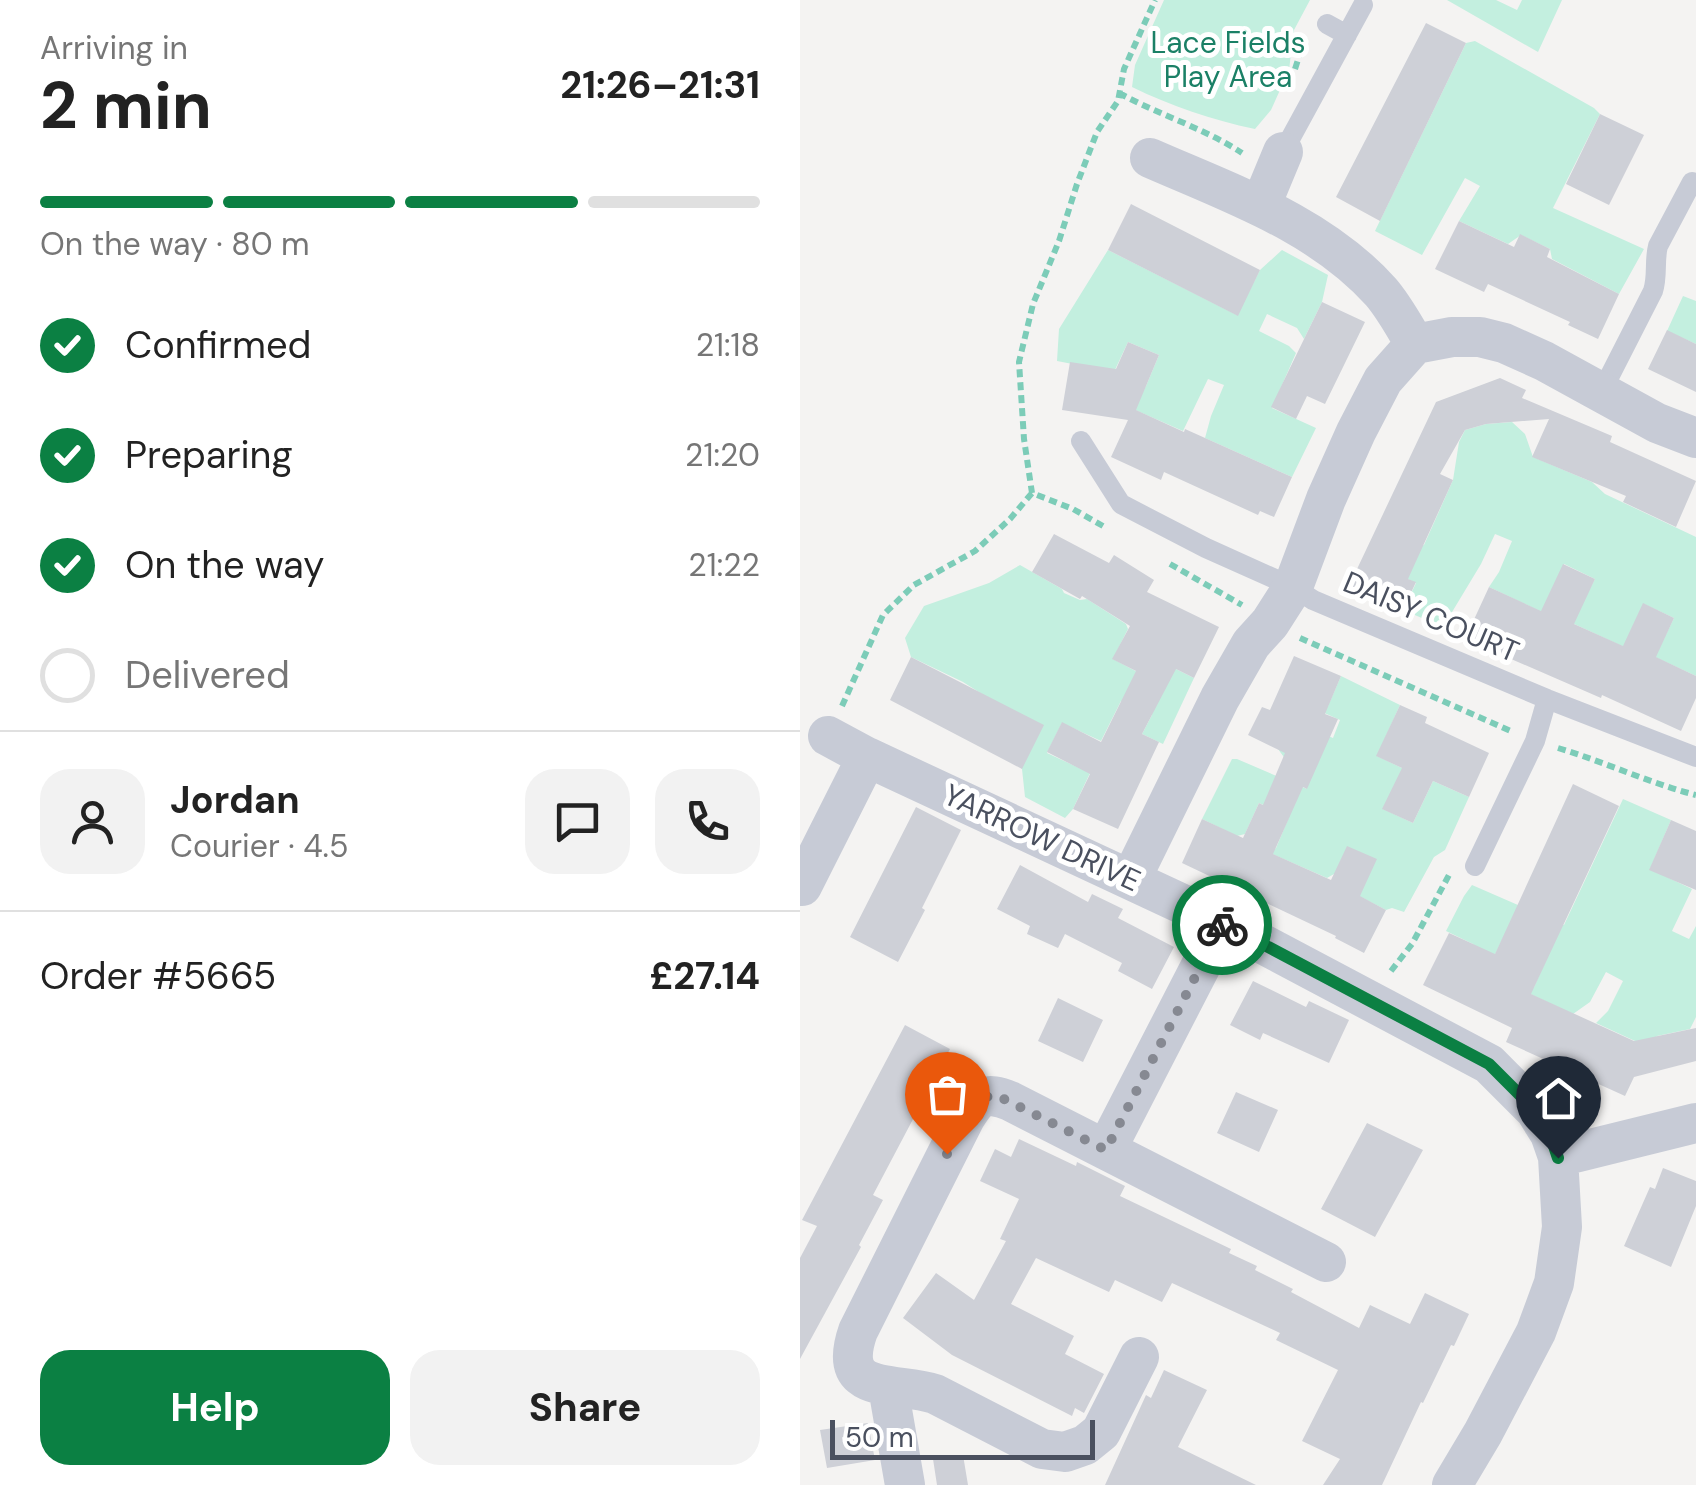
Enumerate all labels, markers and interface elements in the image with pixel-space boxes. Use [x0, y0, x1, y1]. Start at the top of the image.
park label: Lace Fields Play Area [1150, 23, 1306, 96]
text: Arriving in [40, 27, 188, 69]
text: 21:26–21:31 [560, 60, 760, 110]
text: 2 min [40, 64, 212, 148]
text: On the way · 80 m [40, 223, 310, 265]
icon: check [40, 318, 95, 373]
text: Confirmed [125, 320, 311, 370]
text: 21:18 [696, 324, 760, 366]
icon: check [40, 428, 95, 483]
text: Preparing [125, 430, 293, 480]
text: 21:20 [685, 434, 760, 476]
icon: check [40, 538, 95, 593]
text: On the way [125, 540, 324, 590]
text: 21:22 [688, 544, 760, 586]
street label: DAISY COURT [1338, 562, 1525, 671]
text: Delivered [125, 650, 290, 700]
button: person [40, 769, 145, 874]
button: chat [525, 769, 630, 874]
button: phone [655, 769, 760, 874]
text: Jordan [170, 775, 300, 825]
street label: YARROW DRIVE [938, 775, 1147, 900]
text: Courier · 4.5 [170, 825, 348, 867]
courier [1172, 875, 1272, 975]
icon: bike [1195, 898, 1250, 953]
text: Order #5665 [40, 951, 276, 1001]
text: £27.14 [650, 951, 760, 1001]
pin [905, 1052, 990, 1155]
pin [1516, 1056, 1601, 1159]
icon: bag [920, 1067, 975, 1122]
icon: home [1531, 1071, 1586, 1126]
button: Help [40, 1350, 390, 1465]
button: Share [410, 1350, 760, 1465]
scale bar [830, 1415, 1095, 1460]
text: 50 m [845, 1419, 914, 1456]

